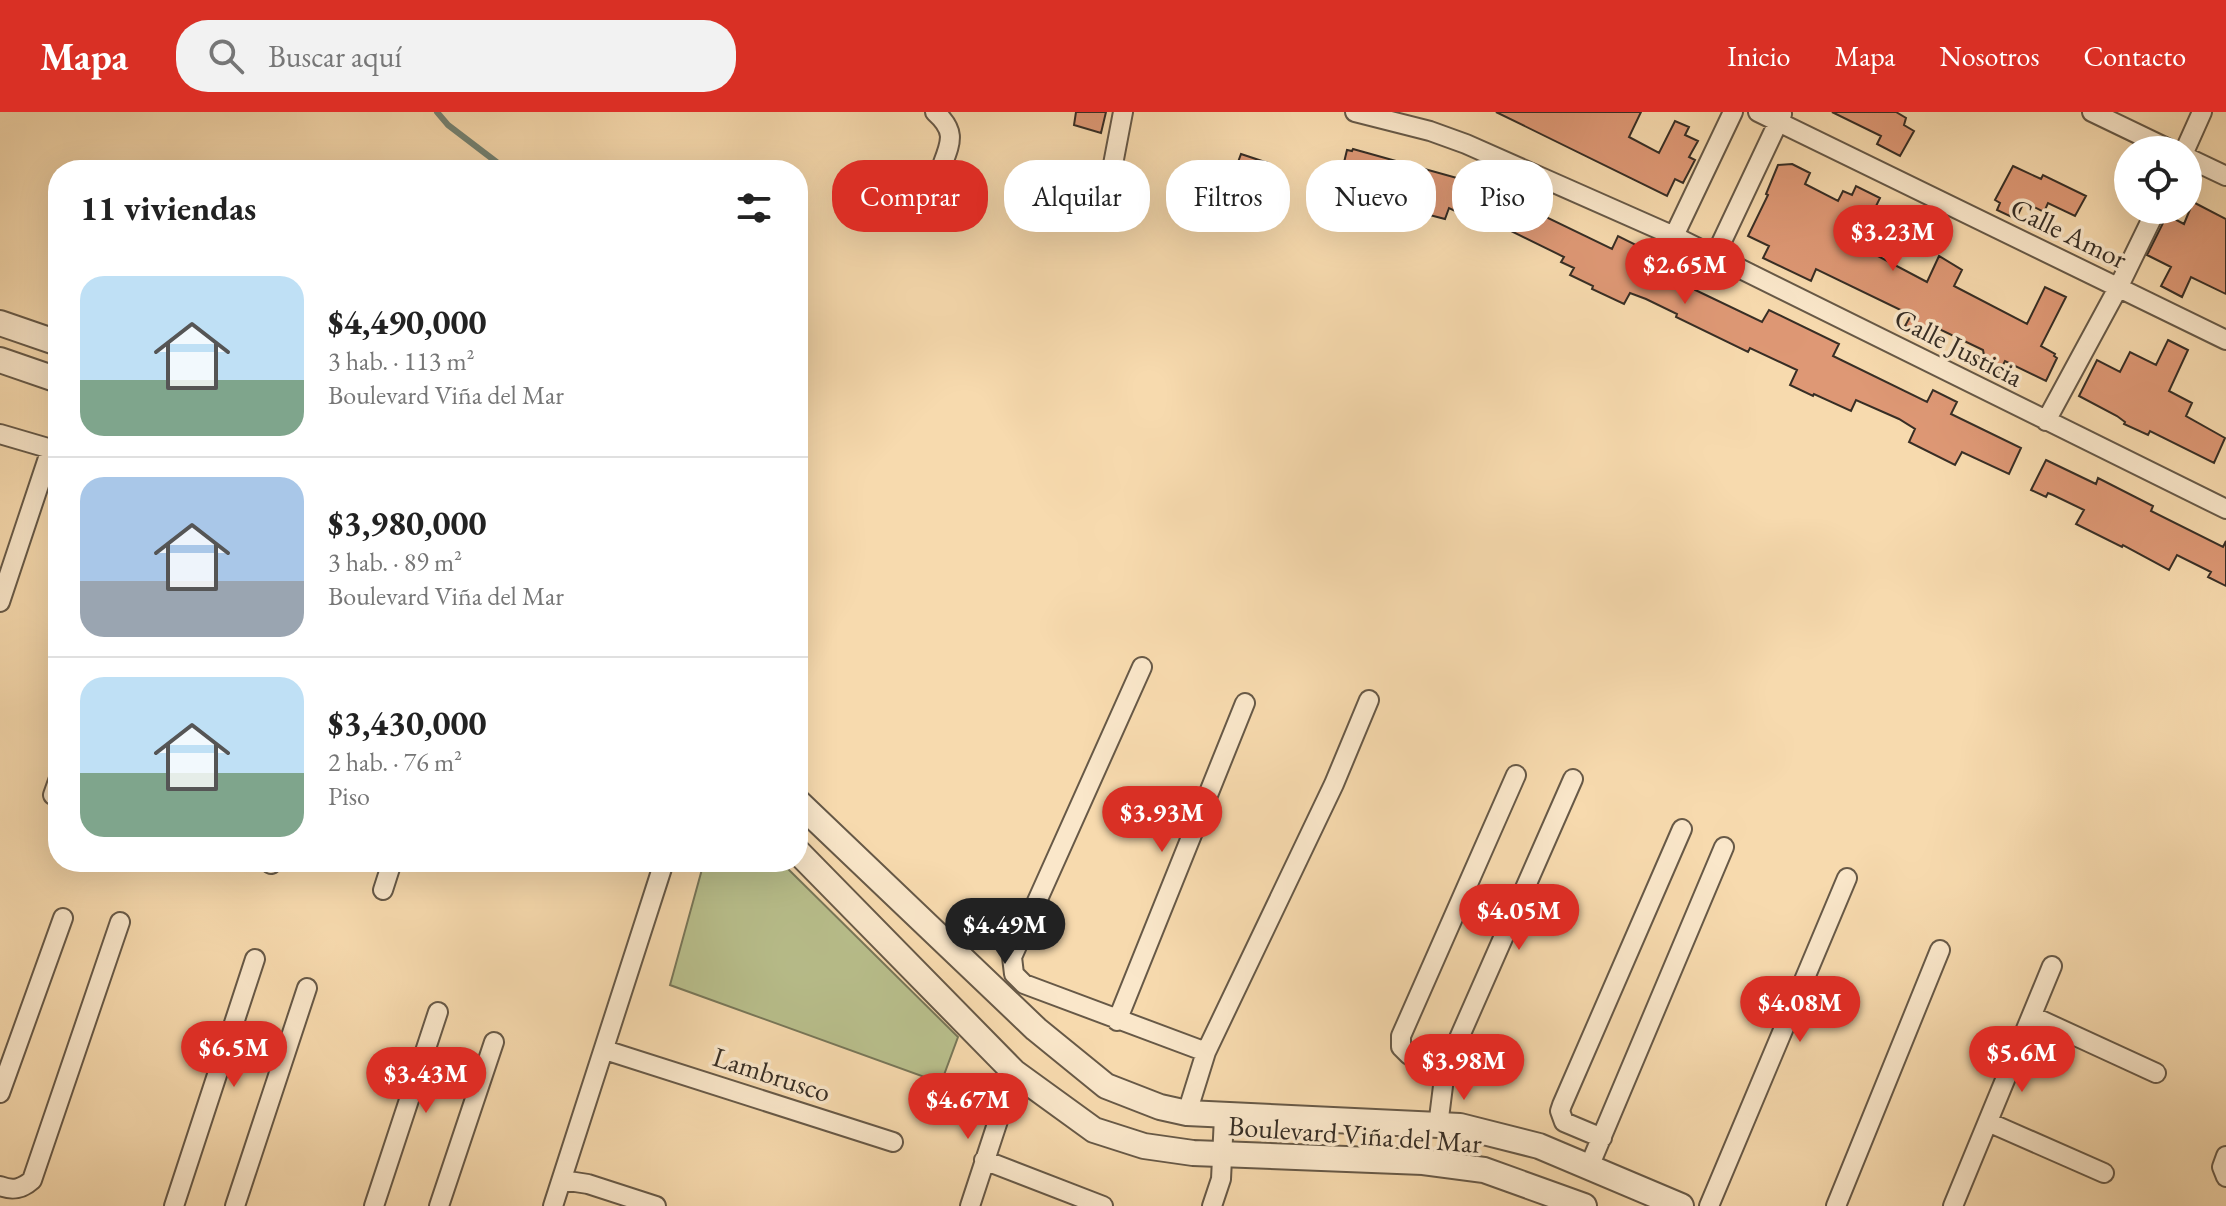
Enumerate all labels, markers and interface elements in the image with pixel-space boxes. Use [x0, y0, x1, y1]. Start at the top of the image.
search box [176, 20, 736, 92]
text: Mapa [40, 32, 128, 81]
icon: search [204, 34, 248, 78]
text: Buscar aquí [268, 37, 402, 76]
text: Inicio [1727, 38, 1790, 74]
text: Mapa [1834, 38, 1895, 74]
text: Nosotros [1939, 38, 2039, 74]
text: Contacto [2083, 38, 2186, 74]
map controls [2114, 136, 2202, 224]
button: locate [2114, 136, 2202, 224]
chip: Comprar [832, 160, 988, 232]
chip: Alquilar [1004, 160, 1150, 232]
chip: Filtros [1166, 160, 1290, 232]
chip: Nuevo [1306, 160, 1436, 232]
chip: Piso [1452, 160, 1553, 232]
text: 11 viviendas [80, 186, 256, 230]
icon: filters [732, 186, 776, 230]
street label: Calle Amor [2005, 189, 2134, 277]
pin: $3.23M [1828, 205, 1958, 273]
text: $3.23M [1851, 214, 1935, 248]
pin: $2.65M [1620, 238, 1750, 306]
text: $2.65M [1643, 247, 1727, 281]
street label: Calle Justicia [1889, 299, 2030, 395]
text: $4,490,000 [328, 300, 486, 344]
icon: home [144, 308, 240, 404]
text: 3 hab. · 113 m² [328, 344, 474, 378]
text: Boulevard Viña del Mar [328, 378, 564, 412]
text: $3,980,000 [328, 501, 486, 545]
icon: home [144, 509, 240, 605]
text: 3 hab. · 89 m² [328, 545, 462, 579]
text: Boulevard Viña del Mar [328, 579, 564, 613]
text: $3,430,000 [328, 701, 486, 745]
icon: home [144, 709, 240, 805]
text: 2 hab. · 76 m² [328, 745, 462, 779]
text: Piso [328, 779, 370, 813]
pin: $3.93M [1097, 786, 1227, 854]
text: $3.93M [1120, 795, 1204, 829]
pin: $4.05M [1454, 884, 1584, 952]
text: $4.05M [1477, 893, 1561, 927]
pin: $4.49M [940, 898, 1070, 966]
text: $4.49M [963, 907, 1047, 941]
pin: $4.08M [1735, 976, 1865, 1044]
text: $4.08M [1758, 985, 1842, 1019]
pin: $6.5M [178, 1021, 290, 1089]
pin: $5.6M [1966, 1026, 2078, 1094]
text: $6.5M [199, 1030, 269, 1064]
pin: $3.98M [1399, 1034, 1529, 1102]
text: $5.6M [1987, 1035, 2057, 1069]
street label: Lambrusco [709, 1038, 835, 1110]
text: $3.98M [1422, 1043, 1506, 1077]
pin: $3.43M [361, 1047, 491, 1115]
text: $3.43M [384, 1056, 468, 1090]
pin: $4.67M [903, 1073, 1033, 1141]
text: $4.67M [926, 1082, 1010, 1116]
street label: Boulevard Viña del Mar [1227, 1107, 1484, 1161]

